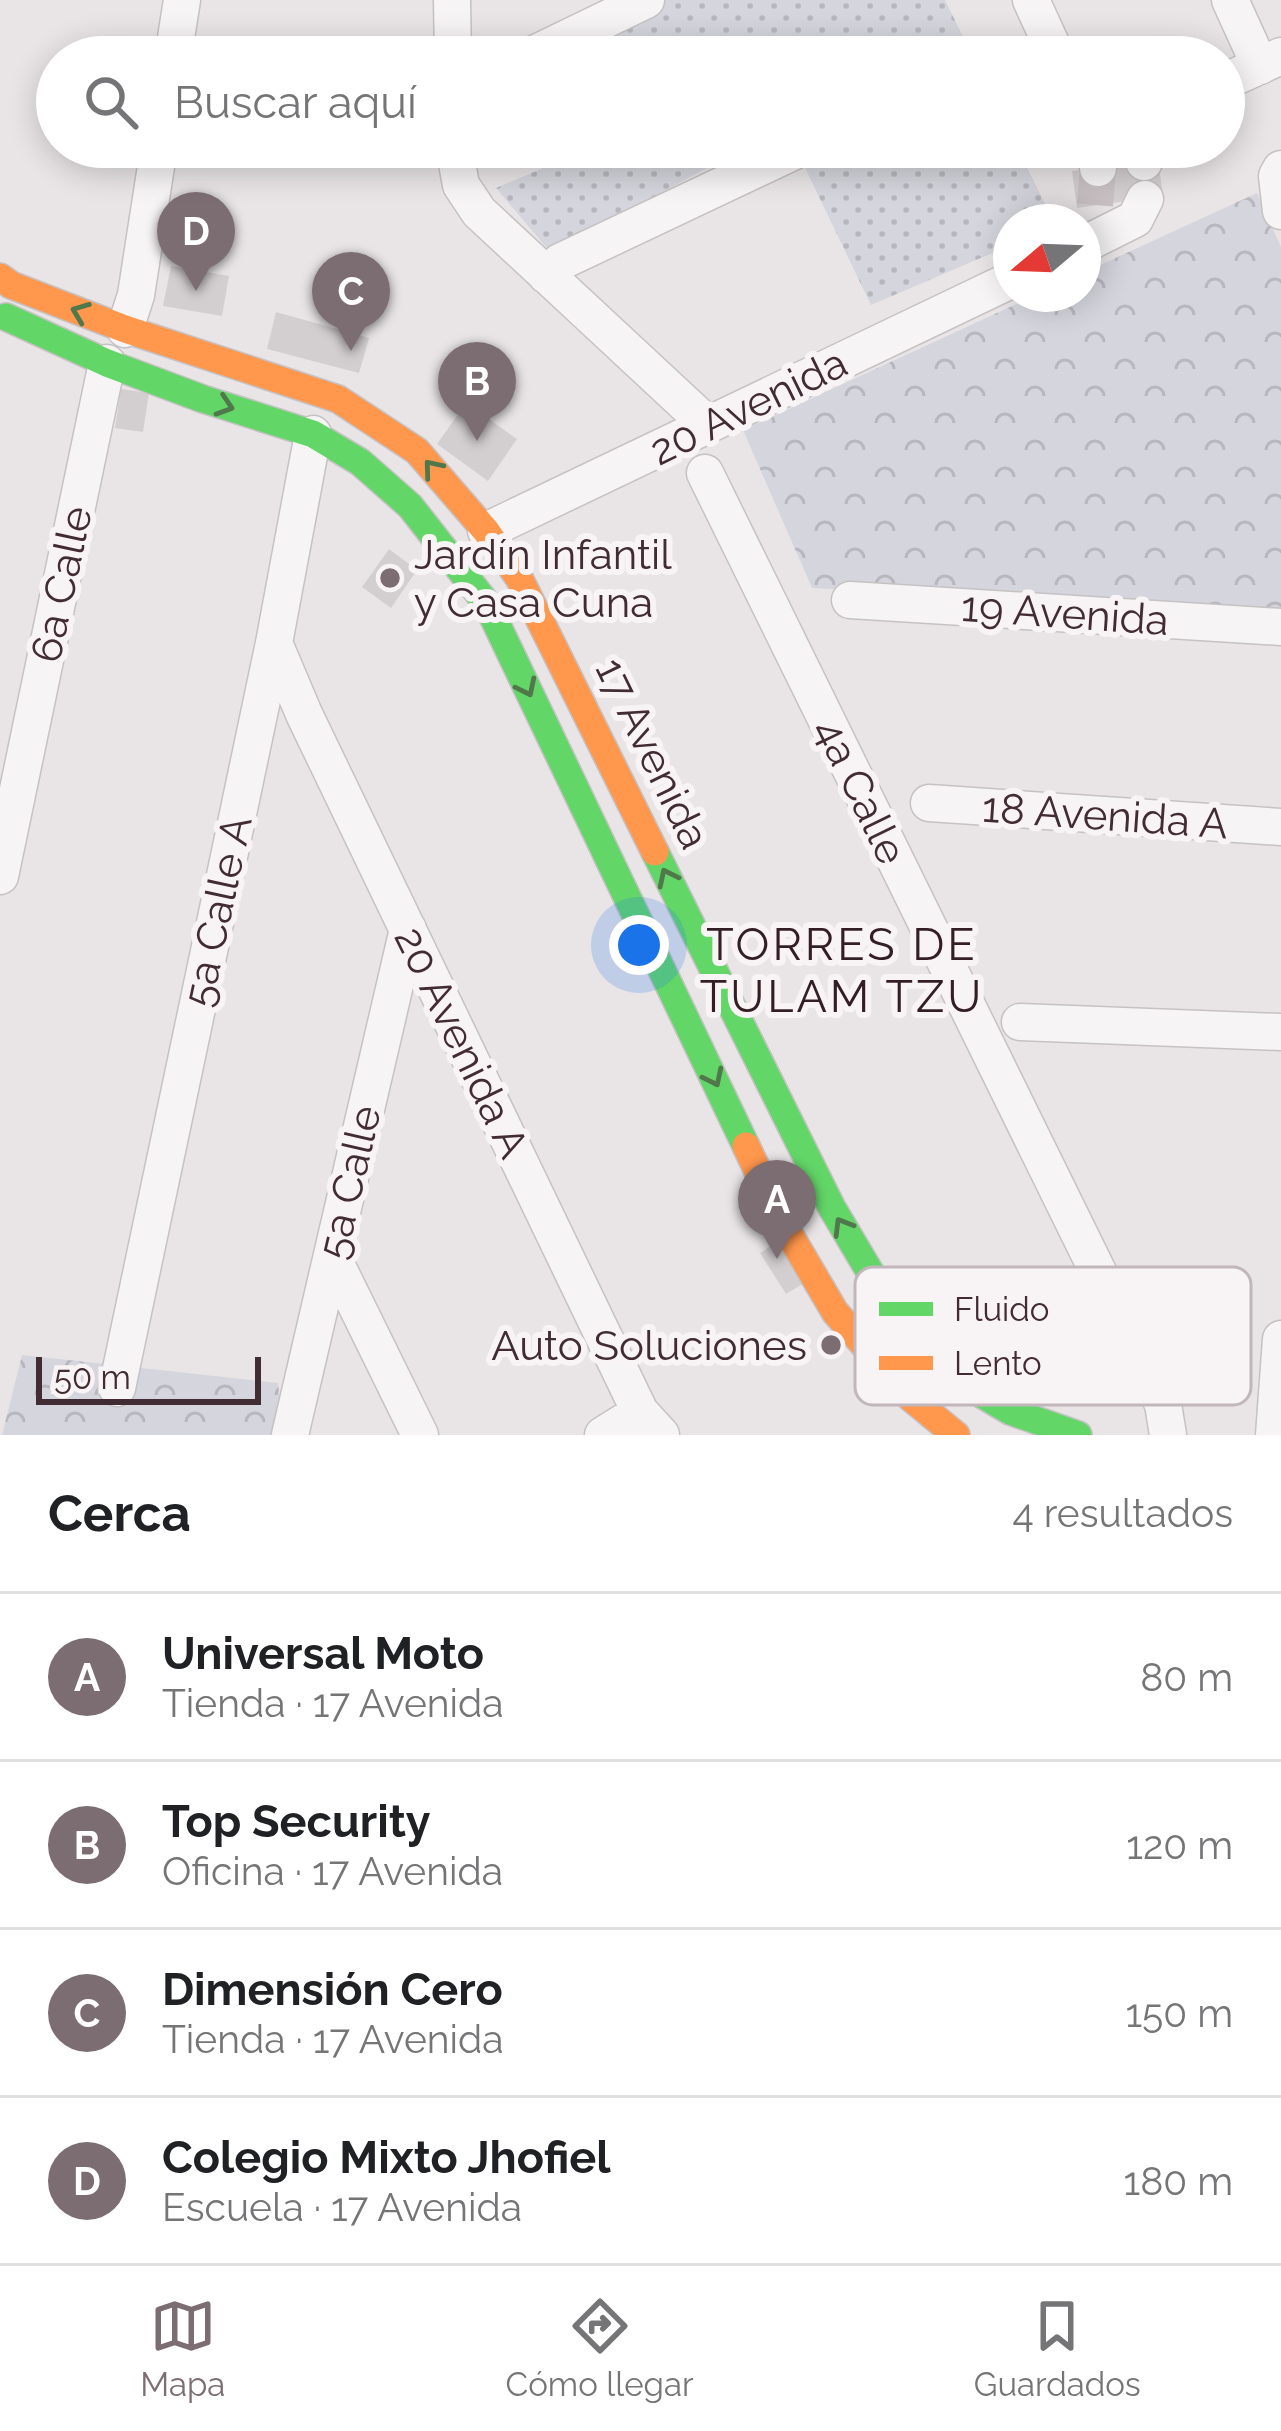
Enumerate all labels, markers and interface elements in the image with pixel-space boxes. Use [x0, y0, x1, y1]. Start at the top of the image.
search box [36, 36, 1245, 168]
icon: search [78, 69, 144, 135]
text: Buscar aquí [174, 76, 417, 129]
pin: D [157, 192, 235, 291]
north arrow [993, 204, 1101, 312]
pin: C [312, 252, 390, 351]
one-way arrow [71, 301, 92, 326]
street label: 20 Avenida [642, 338, 855, 475]
pin: B [438, 342, 516, 441]
one-way arrow [214, 391, 235, 416]
one-way arrow [425, 460, 447, 482]
street label: 6a Calle [21, 502, 102, 667]
place label: Jardín Infantil y Casa Cuna [414, 530, 672, 627]
marker: Jardín Infantil y Casa Cuna [377, 565, 403, 591]
street label: 19 Avenida [960, 582, 1170, 645]
street label: 17 Avenida [585, 650, 720, 856]
one-way arrow [513, 676, 536, 697]
street label: 4a Calle [804, 710, 917, 872]
street label: 18 Avenida A [981, 782, 1229, 849]
street label: 5a Calle A [173, 811, 262, 1011]
one-way arrow [658, 868, 682, 889]
your location [609, 915, 669, 975]
district label: TORRES DE TULAM TZU [700, 918, 984, 1023]
street label: 20 Avenida A [385, 919, 539, 1166]
one-way arrow [699, 1066, 723, 1087]
street label: 5a Calle [308, 1101, 391, 1263]
pin: A [738, 1160, 816, 1259]
one-way arrow [834, 1217, 857, 1239]
legend [855, 1267, 1251, 1405]
text: Fluido [954, 1290, 1049, 1329]
place label: Auto Soluciones [491, 1321, 807, 1370]
marker: Auto Soluciones [818, 1332, 844, 1358]
text: Lento [954, 1344, 1042, 1383]
scale bar [36, 1351, 261, 1404]
text: 50 m [54, 1358, 131, 1397]
text: Cerca [48, 1483, 191, 1543]
text: 4 resultados [1013, 1490, 1233, 1536]
text: Universal Moto [162, 1627, 484, 1680]
text: A [74, 1654, 100, 1700]
text: 80 m [1140, 1654, 1233, 1700]
text: Tienda · 17 Avenida [162, 1680, 504, 1726]
text: Top Security [162, 1795, 431, 1848]
text: B [74, 1822, 100, 1868]
text: 120 m [1126, 1822, 1233, 1868]
text: Oficina · 17 Avenida [162, 1848, 503, 1894]
text: Dimensión Cero [162, 1963, 503, 2016]
text: C [74, 1990, 100, 2036]
text: 150 m [1125, 1990, 1233, 2036]
text: Tienda · 17 Avenida [162, 2016, 504, 2062]
text: Colegio Mixto Jhofiel [162, 2131, 611, 2184]
text: D [73, 2158, 101, 2204]
text: 180 m [1124, 2158, 1233, 2204]
text: Escuela · 17 Avenida [162, 2184, 522, 2230]
tab: Mapa [140, 2293, 225, 2404]
tab: Cómo llegar [506, 2293, 694, 2404]
tab: Guardados [974, 2293, 1141, 2404]

